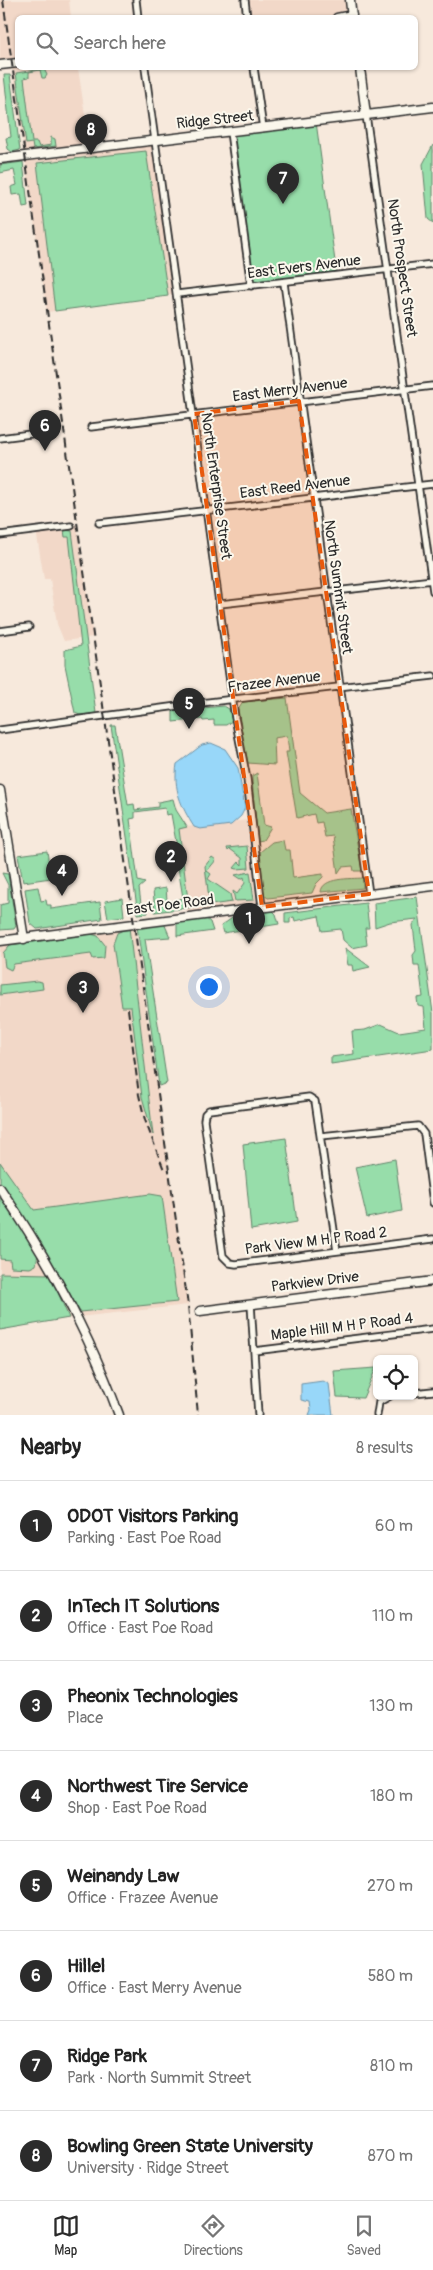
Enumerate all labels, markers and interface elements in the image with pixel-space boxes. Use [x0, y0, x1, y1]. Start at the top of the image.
search box [15, 15, 418, 70]
icon: search [33, 29, 61, 57]
text: Search here [73, 31, 166, 55]
street label: Ridge Street [175, 106, 255, 133]
pin: 8 [75, 114, 107, 155]
pin: 7 [267, 163, 299, 204]
street label: North Prospect Street [383, 197, 421, 339]
street label: East Evers Avenue [246, 251, 362, 283]
street label: East Merry Avenue [232, 373, 349, 406]
pin: 6 [29, 410, 61, 451]
street label: North Enterprise Street [196, 411, 236, 562]
street label: East Reed Avenue [239, 471, 352, 503]
street label: North Summit Street [319, 519, 357, 656]
street label: Frazee Avenue [227, 667, 322, 697]
pin: 5 [173, 688, 205, 729]
pin: 2 [155, 841, 187, 882]
pin: 4 [46, 855, 78, 896]
street label: East Poe Road [125, 890, 215, 920]
pin: 1 [233, 903, 265, 944]
pin: 3 [67, 972, 99, 1013]
your location [196, 974, 222, 1000]
street label: Park View M H P Road 2 [244, 1223, 388, 1259]
street label: Parkview Drive [270, 1267, 361, 1297]
street label: Maple Hill M H P Road 4 [270, 1309, 414, 1345]
map controls [373, 1355, 418, 1400]
button: locate [373, 1355, 418, 1400]
text: Nearby [20, 1434, 81, 1461]
text: 8 results [356, 1438, 413, 1458]
text: ODOT Visitors Parking [67, 1504, 238, 1528]
text: 1 [33, 1516, 39, 1536]
text: 60 m [375, 1516, 413, 1536]
text: Parking · East Poe Road [67, 1528, 222, 1548]
text: InTech IT Solutions [67, 1594, 219, 1618]
text: 2 [32, 1606, 40, 1626]
text: 110 m [372, 1606, 413, 1626]
text: Office · East Poe Road [67, 1618, 213, 1638]
text: Pheonix Technologies [67, 1684, 238, 1708]
text: 3 [32, 1696, 40, 1716]
text: 130 m [369, 1696, 413, 1716]
text: Place [67, 1708, 103, 1728]
text: Northwest Tire Service [67, 1774, 248, 1798]
text: 4 [31, 1786, 41, 1806]
text: 180 m [370, 1786, 413, 1806]
text: Shop · East Poe Road [67, 1798, 207, 1818]
text: Weinandy Law [67, 1864, 179, 1888]
text: 5 [32, 1876, 40, 1896]
text: 270 m [367, 1876, 413, 1896]
text: Office · Frazee Avenue [67, 1888, 218, 1908]
text: Hillel [67, 1954, 105, 1978]
text: 6 [31, 1966, 41, 1986]
text: 580 m [368, 1966, 413, 1986]
text: Office · East Merry Avenue [67, 1978, 242, 1998]
text: Ridge Park [67, 2044, 147, 2068]
text: 7 [32, 2056, 40, 2076]
text: 810 m [370, 2056, 413, 2076]
text: Park · North Summit Street [67, 2068, 251, 2088]
text: Bowling Green State University [67, 2134, 313, 2158]
text: 8 [32, 2146, 40, 2166]
text: 870 m [368, 2146, 413, 2166]
text: University · Ridge Street [67, 2158, 229, 2178]
tab: Map [52, 2212, 80, 2259]
tab: Directions [183, 2212, 243, 2259]
tab: Saved [346, 2212, 381, 2259]

